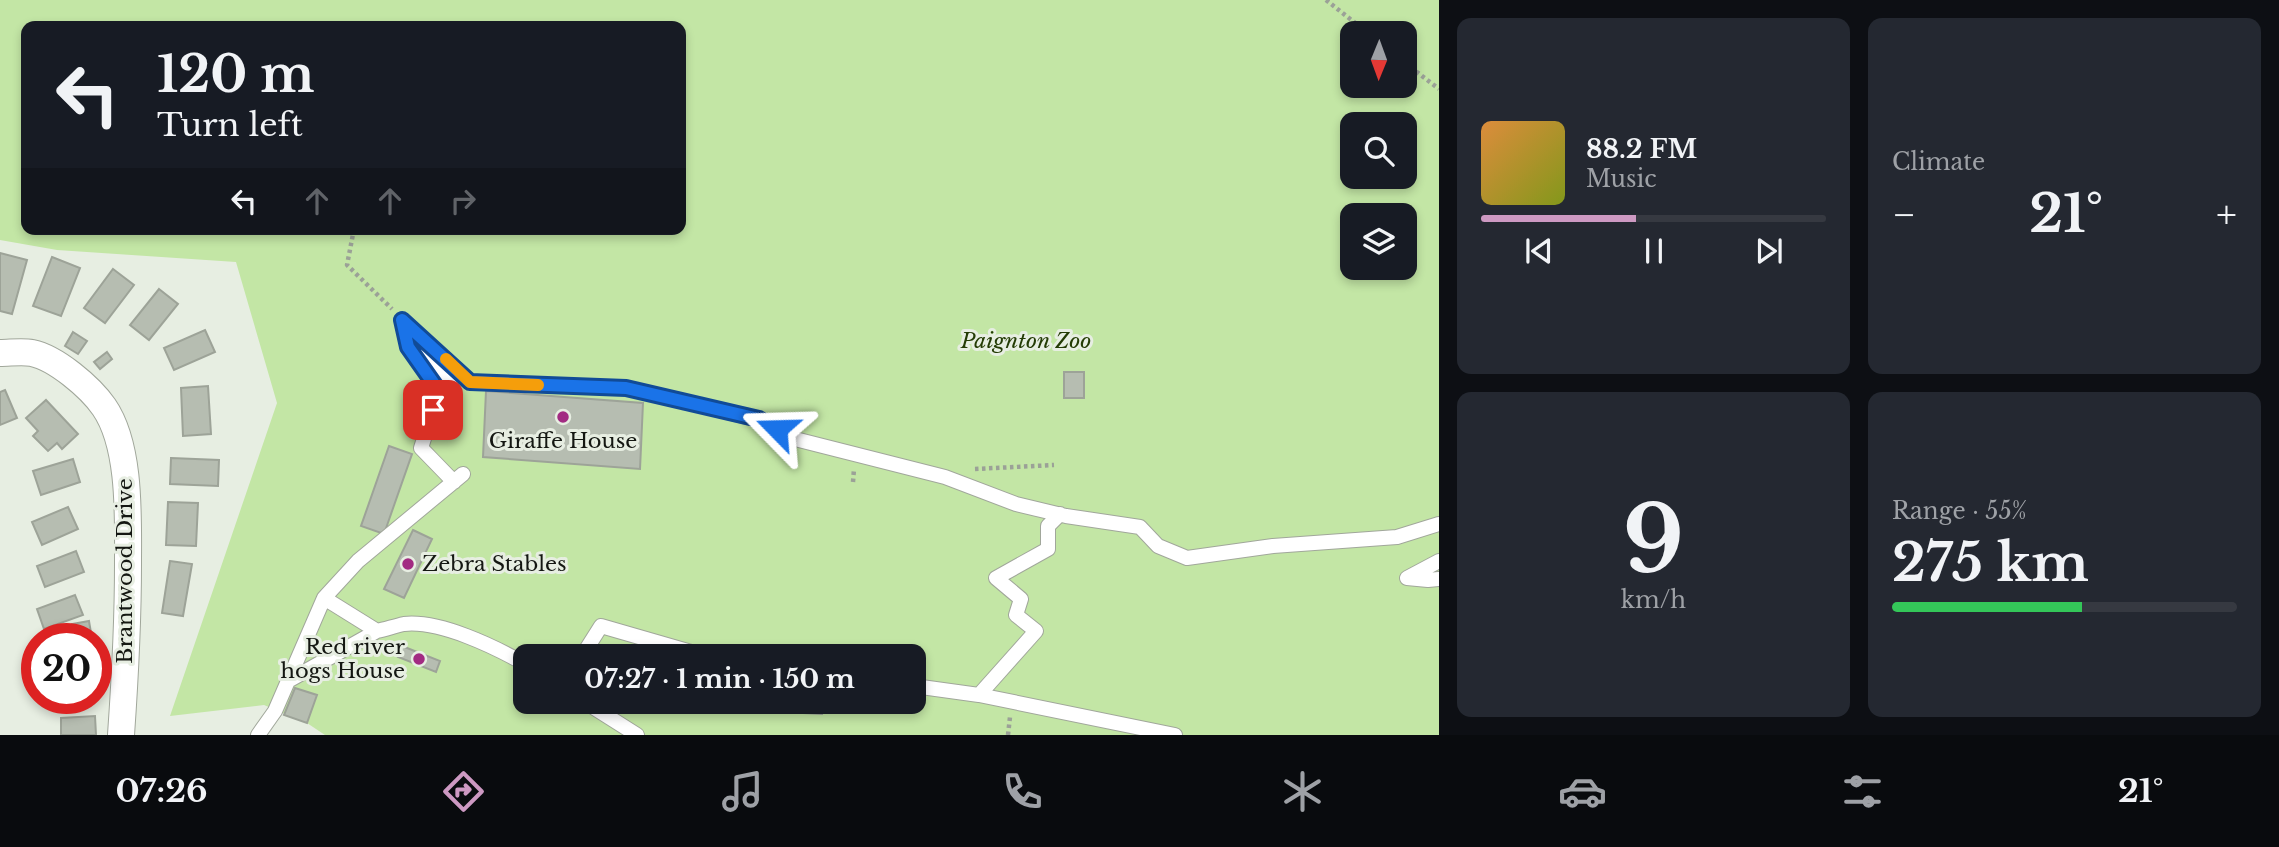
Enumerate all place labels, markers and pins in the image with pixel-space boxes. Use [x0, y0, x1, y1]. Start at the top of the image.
pin [403, 380, 463, 440]
marker: Giraffe House [555, 409, 571, 425]
place label: Giraffe House [489, 428, 637, 454]
place label: Zebra Stables [422, 551, 567, 577]
marker: Zebra Stables [400, 556, 416, 572]
place label: Red river hogs House [280, 634, 405, 684]
marker: Red river hogs House [411, 651, 427, 667]

